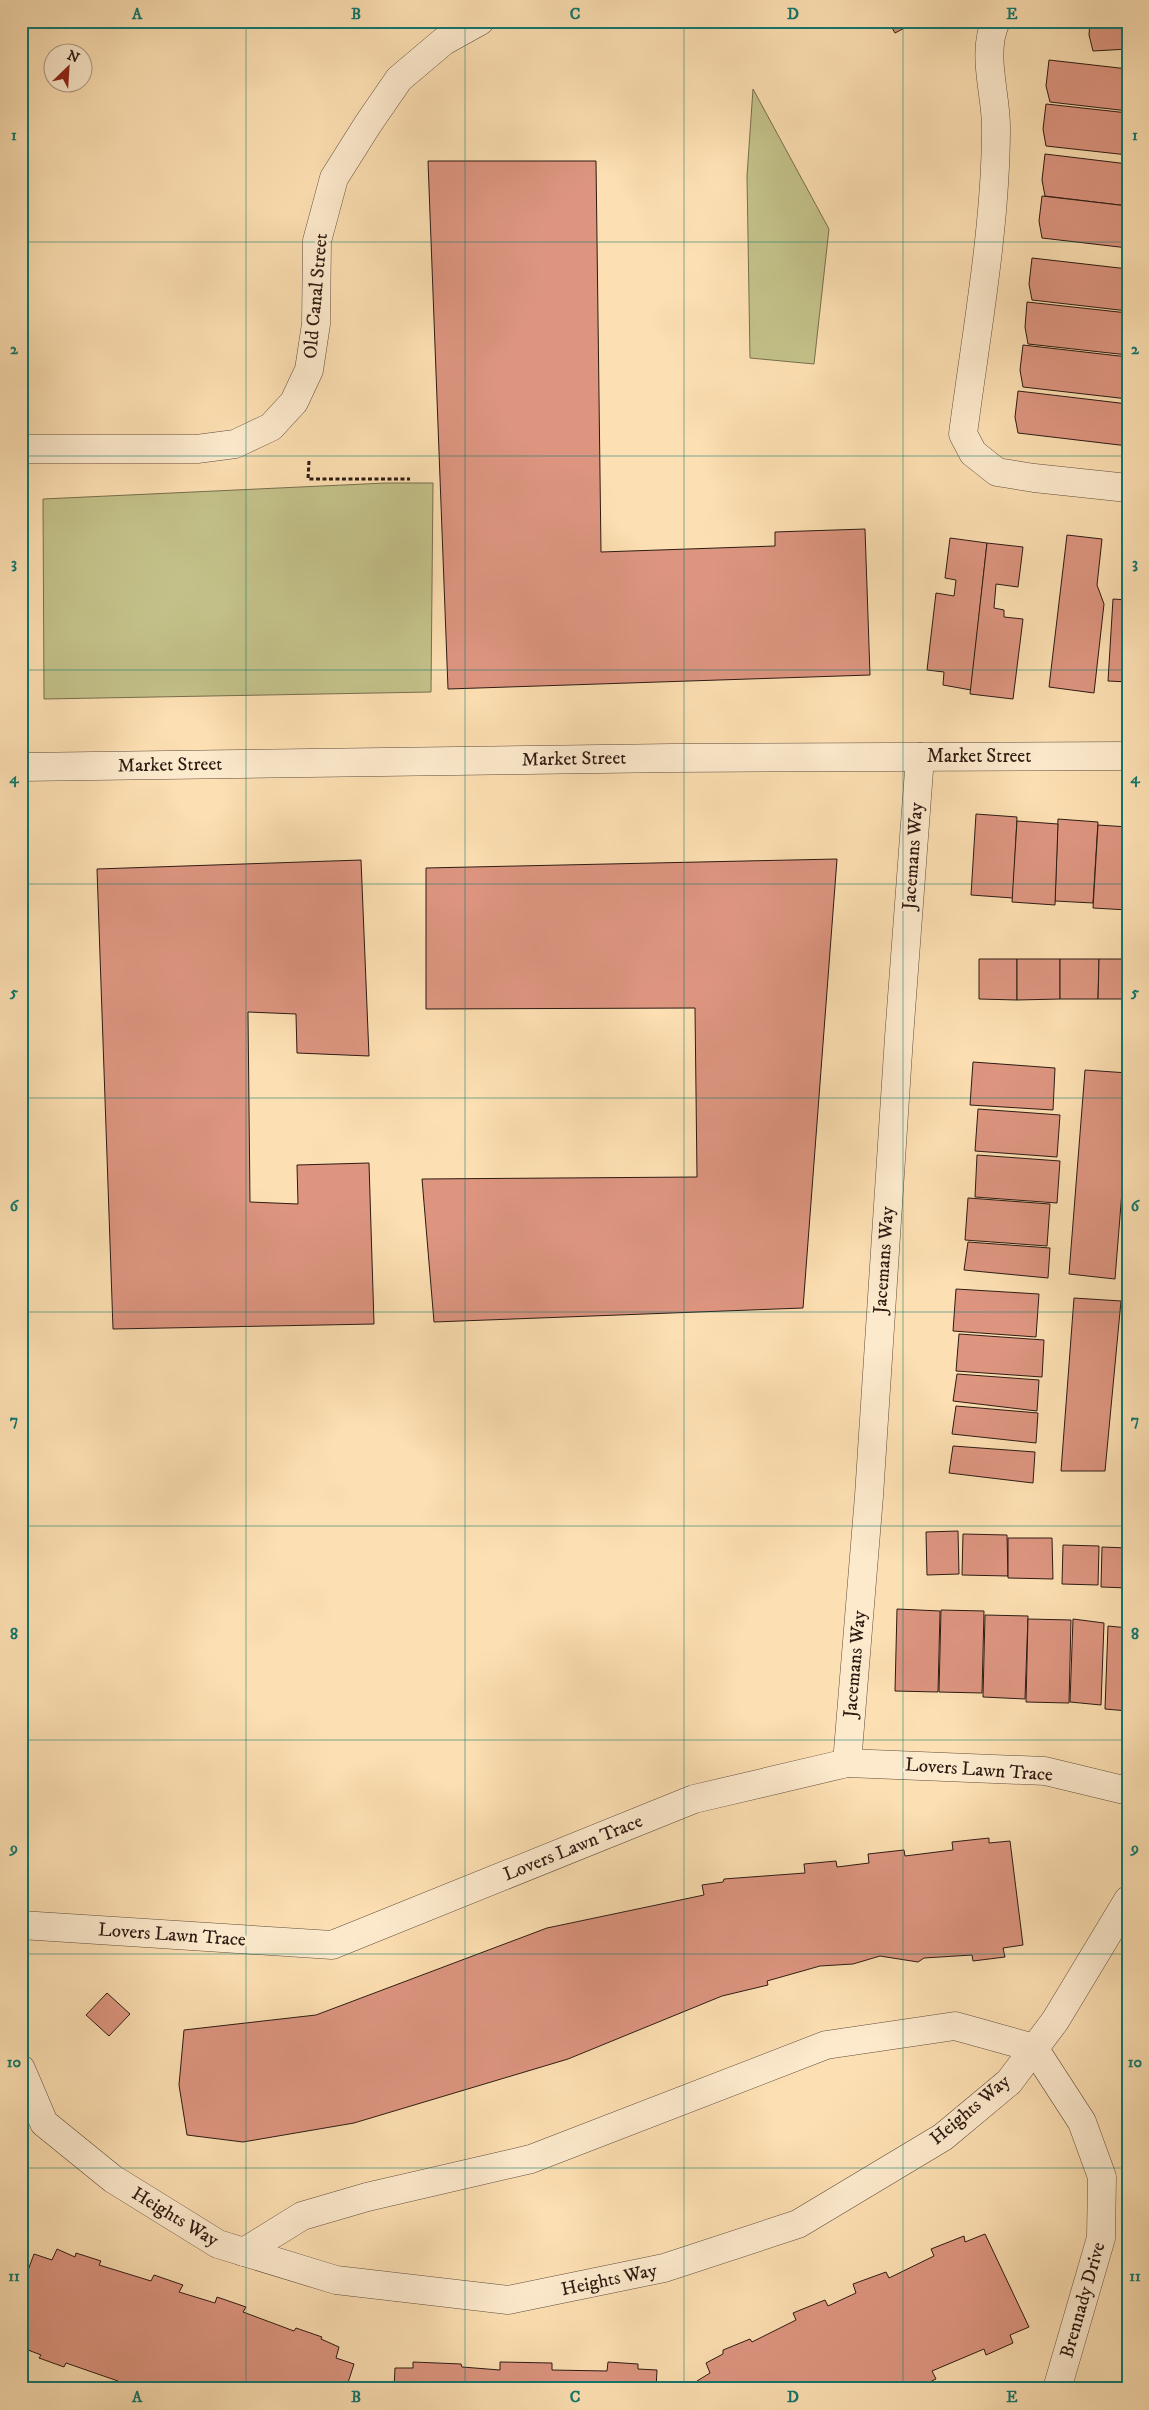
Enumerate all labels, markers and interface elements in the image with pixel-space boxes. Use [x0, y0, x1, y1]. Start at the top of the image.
text: A [131, 4, 143, 24]
text: B [351, 4, 361, 24]
text: C [570, 4, 580, 24]
text: D [787, 4, 799, 24]
text: E [1006, 4, 1018, 24]
north arrow [42, 42, 92, 92]
text: N [64, 47, 83, 68]
text: 1 [11, 125, 17, 145]
text: 1 [1132, 125, 1138, 145]
street label: Old Canal Street [299, 232, 333, 360]
text: 2 [10, 339, 19, 359]
text: 2 [1131, 339, 1140, 359]
text: 3 [11, 553, 17, 573]
text: 3 [1132, 553, 1138, 573]
street label: Market Street [927, 745, 1031, 768]
street label: Market Street [521, 747, 627, 771]
street label: Market Street [117, 753, 223, 777]
text: 4 [8, 768, 19, 788]
text: 4 [1129, 768, 1140, 788]
street label: Jacemans Way [898, 801, 928, 912]
text: 5 [9, 982, 18, 1002]
text: 5 [1130, 982, 1139, 1002]
text: 6 [10, 1196, 20, 1216]
text: 6 [1131, 1196, 1141, 1216]
street label: Jacemans Way [869, 1205, 899, 1316]
text: 7 [10, 1410, 18, 1430]
text: 7 [1131, 1410, 1139, 1430]
street label: Jacemans Way [839, 1609, 871, 1720]
text: 8 [10, 1624, 18, 1644]
text: 8 [1131, 1624, 1139, 1644]
street label: Lovers Lawn Trace [904, 1753, 1054, 1787]
street label: Lovers Lawn Trace [500, 1810, 646, 1886]
text: 9 [9, 1838, 18, 1858]
text: 9 [1130, 1838, 1139, 1858]
street label: Lovers Lawn Trace [97, 1918, 247, 1952]
text: 10 [7, 2052, 22, 2072]
text: 10 [1128, 2052, 1143, 2072]
street label: Heights Way [925, 2069, 1015, 2150]
street label: Heights Way [127, 2182, 223, 2252]
street label: Brennady Drive [1055, 2239, 1111, 2361]
street label: Heights Way [559, 2258, 660, 2301]
text: 11 [8, 2266, 20, 2286]
text: 11 [1129, 2266, 1141, 2286]
text: A [131, 2387, 143, 2407]
text: B [351, 2387, 361, 2407]
text: C [570, 2387, 580, 2407]
text: D [787, 2387, 799, 2407]
text: E [1006, 2387, 1018, 2407]

